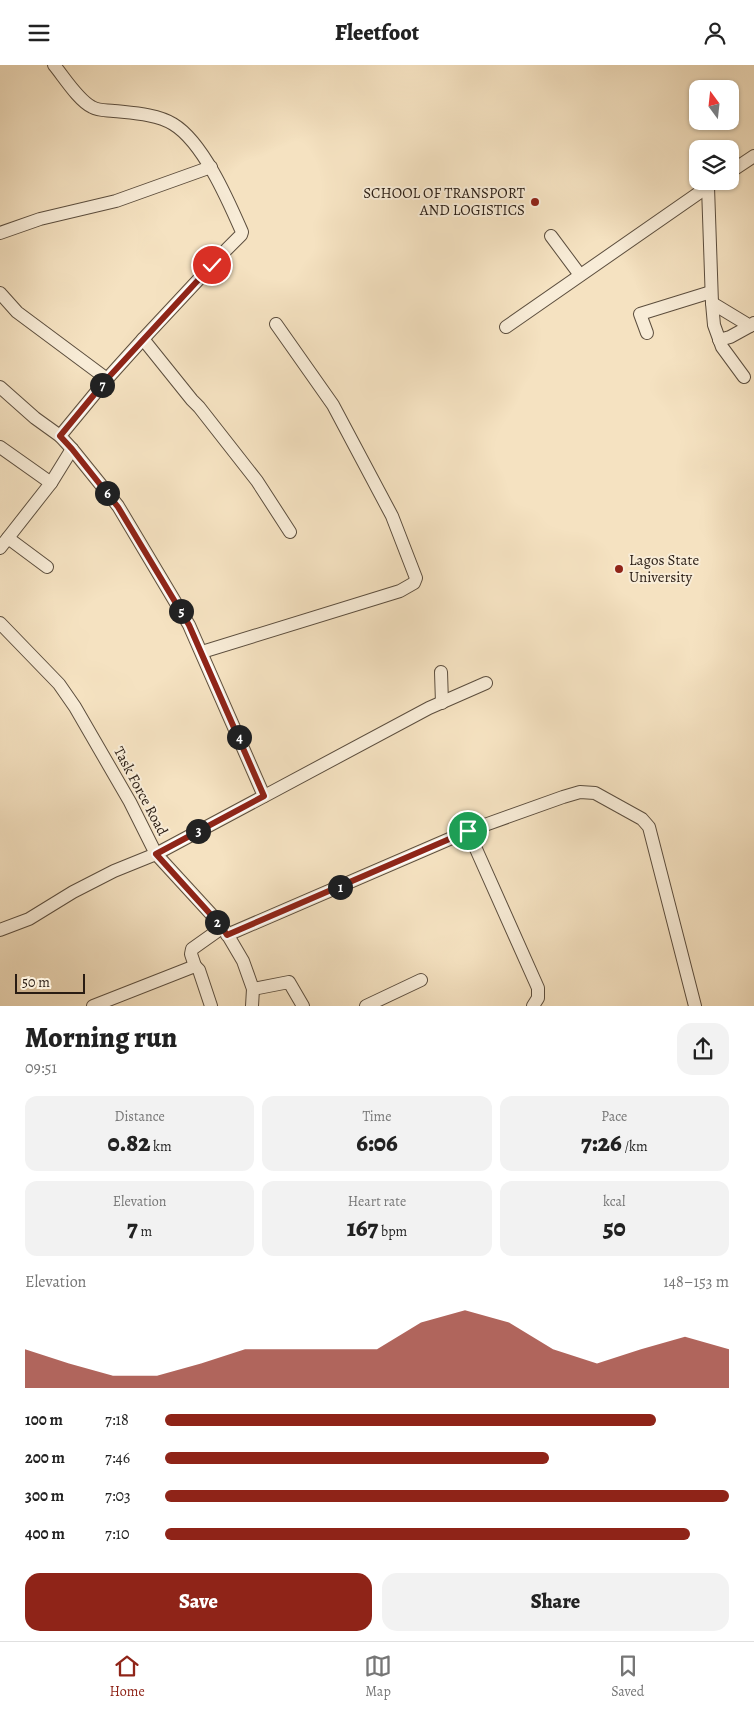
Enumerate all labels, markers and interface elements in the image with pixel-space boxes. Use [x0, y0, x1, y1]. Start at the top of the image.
text: Fleetfoot [335, 18, 419, 48]
icon: menu [25, 19, 53, 47]
icon: person [701, 19, 729, 47]
north arrow [689, 80, 739, 130]
map controls [689, 80, 739, 190]
button: layers [689, 140, 739, 190]
place label: SCHOOL OF TRANSPORT AND LOGISTICS [363, 183, 526, 220]
marker: SCHOOL OF TRANSPORT AND LOGISTICS [529, 196, 541, 208]
pin [191, 244, 233, 286]
icon: check [198, 251, 226, 279]
pin: 7 [90, 373, 114, 397]
text: 7 [100, 376, 105, 395]
pin: 6 [94, 481, 120, 505]
text: 6 [104, 484, 111, 503]
place label: Lagos State University [629, 550, 699, 587]
marker: Lagos State University [613, 563, 625, 575]
pin: 5 [168, 599, 194, 623]
text: 5 [179, 602, 184, 621]
pin: 4 [226, 725, 252, 749]
text: 4 [236, 728, 243, 747]
street label: Task Force Road [109, 743, 173, 840]
pin [447, 810, 489, 852]
icon: arrive [454, 817, 482, 845]
pin: 3 [186, 819, 210, 843]
text: 3 [195, 822, 202, 841]
pin: 1 [328, 875, 352, 899]
text: 1 [338, 878, 343, 897]
pin: 2 [204, 909, 230, 935]
text: 2 [214, 913, 221, 932]
scale bar [15, 971, 85, 994]
text: 50 m [22, 973, 50, 992]
text: Morning run [25, 1019, 177, 1057]
button: share [677, 1023, 729, 1075]
text: 09:51 [25, 1057, 57, 1079]
text: Distance [115, 1107, 165, 1126]
text: Time [362, 1107, 392, 1126]
text: Pace [601, 1107, 627, 1126]
text: 0.82 [108, 1126, 150, 1160]
text: 6:06 [356, 1126, 398, 1160]
text: 7:26 [581, 1126, 622, 1160]
text: km [150, 1137, 172, 1156]
text: /km [622, 1137, 648, 1156]
text: Elevation [113, 1192, 167, 1211]
text: Heart rate [348, 1192, 406, 1211]
text: kcal [603, 1192, 626, 1211]
text: 7 [127, 1211, 138, 1245]
text: 167 [347, 1211, 378, 1245]
text: 50 [603, 1211, 626, 1245]
text: m [138, 1222, 152, 1241]
text: bpm [378, 1222, 407, 1241]
text: Elevation [25, 1271, 86, 1293]
text: 148–153 m [663, 1271, 729, 1293]
text: 100 m [25, 1409, 63, 1431]
text: 7:18 [105, 1409, 129, 1431]
text: 200 m [25, 1447, 65, 1469]
text: 7:46 [105, 1447, 130, 1469]
text: 300 m [25, 1485, 64, 1507]
text: 7:03 [105, 1485, 131, 1507]
text: 400 m [25, 1523, 65, 1545]
text: 7:10 [105, 1523, 130, 1545]
button: Save [25, 1573, 372, 1631]
button: Share [382, 1573, 729, 1631]
tab: Home [110, 1652, 145, 1701]
tab: Map [364, 1652, 392, 1701]
tab: Saved [611, 1652, 644, 1701]

